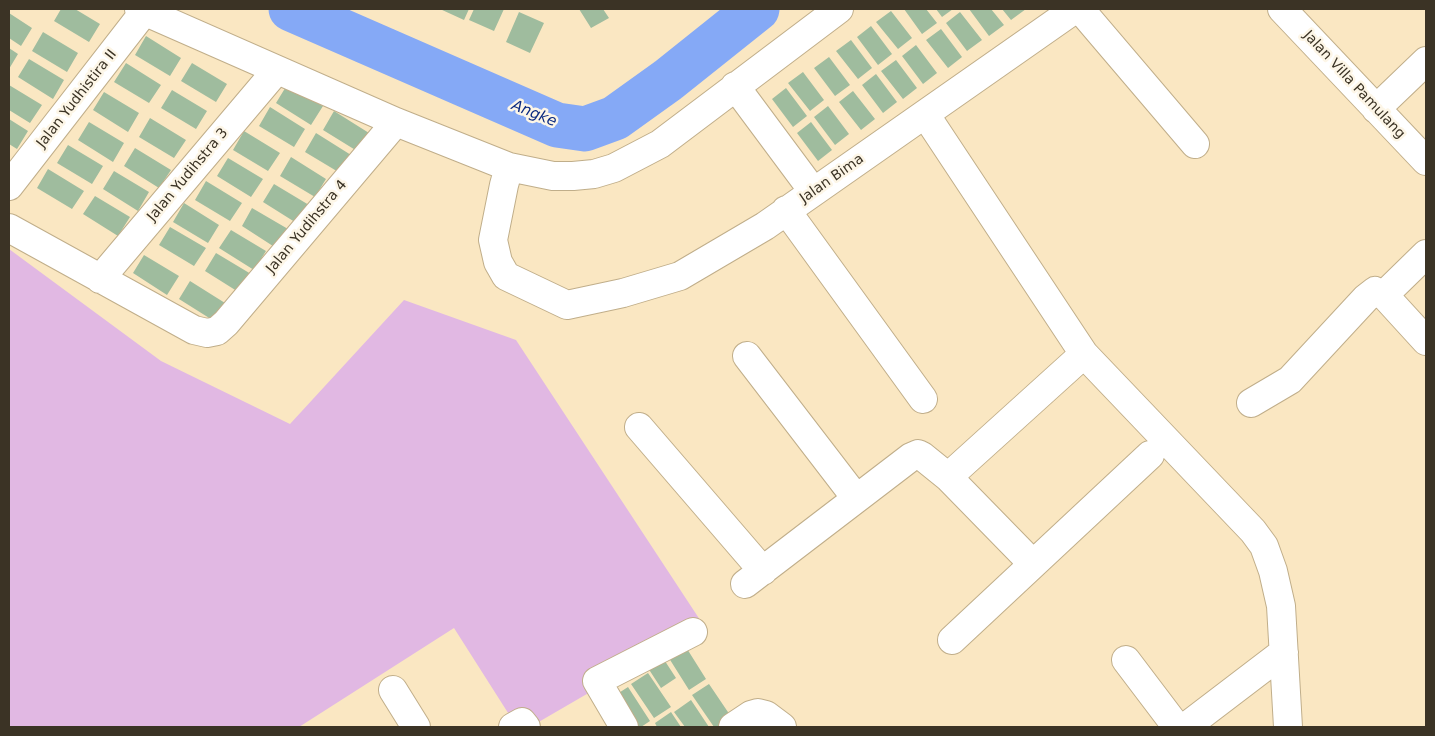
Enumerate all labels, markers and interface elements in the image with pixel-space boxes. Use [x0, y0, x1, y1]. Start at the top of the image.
street label: Jalan Villa Pamulang [1300, 27, 1408, 143]
street label: Jalan Yudhistira II [34, 47, 120, 151]
water label: Angke [509, 97, 559, 131]
street label: Jalan Yudihstra 3 [144, 125, 232, 225]
street label: Jalan Bima [797, 151, 867, 207]
street label: Jalan Yudihstra 4 [263, 177, 351, 277]

